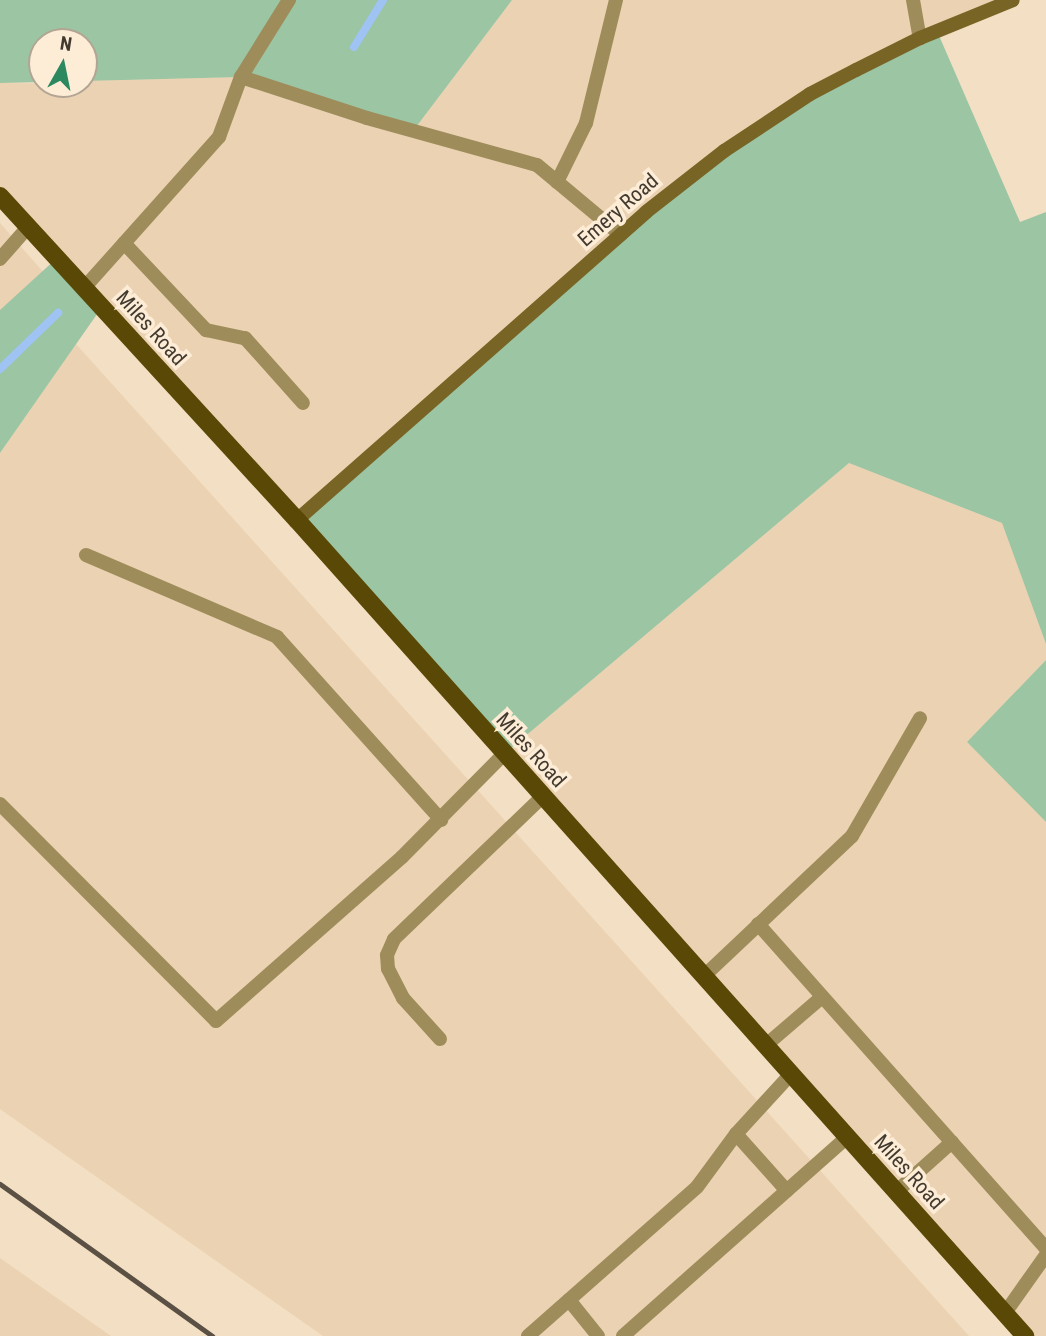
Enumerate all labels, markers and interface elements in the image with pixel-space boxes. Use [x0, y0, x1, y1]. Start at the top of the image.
north arrow [28, 28, 98, 98]
text: N [58, 31, 74, 56]
street label: Emery Road [573, 168, 663, 252]
street label: Miles Road [111, 285, 191, 371]
street label: Miles Road [491, 707, 571, 793]
street label: Miles Road [869, 1129, 949, 1215]

